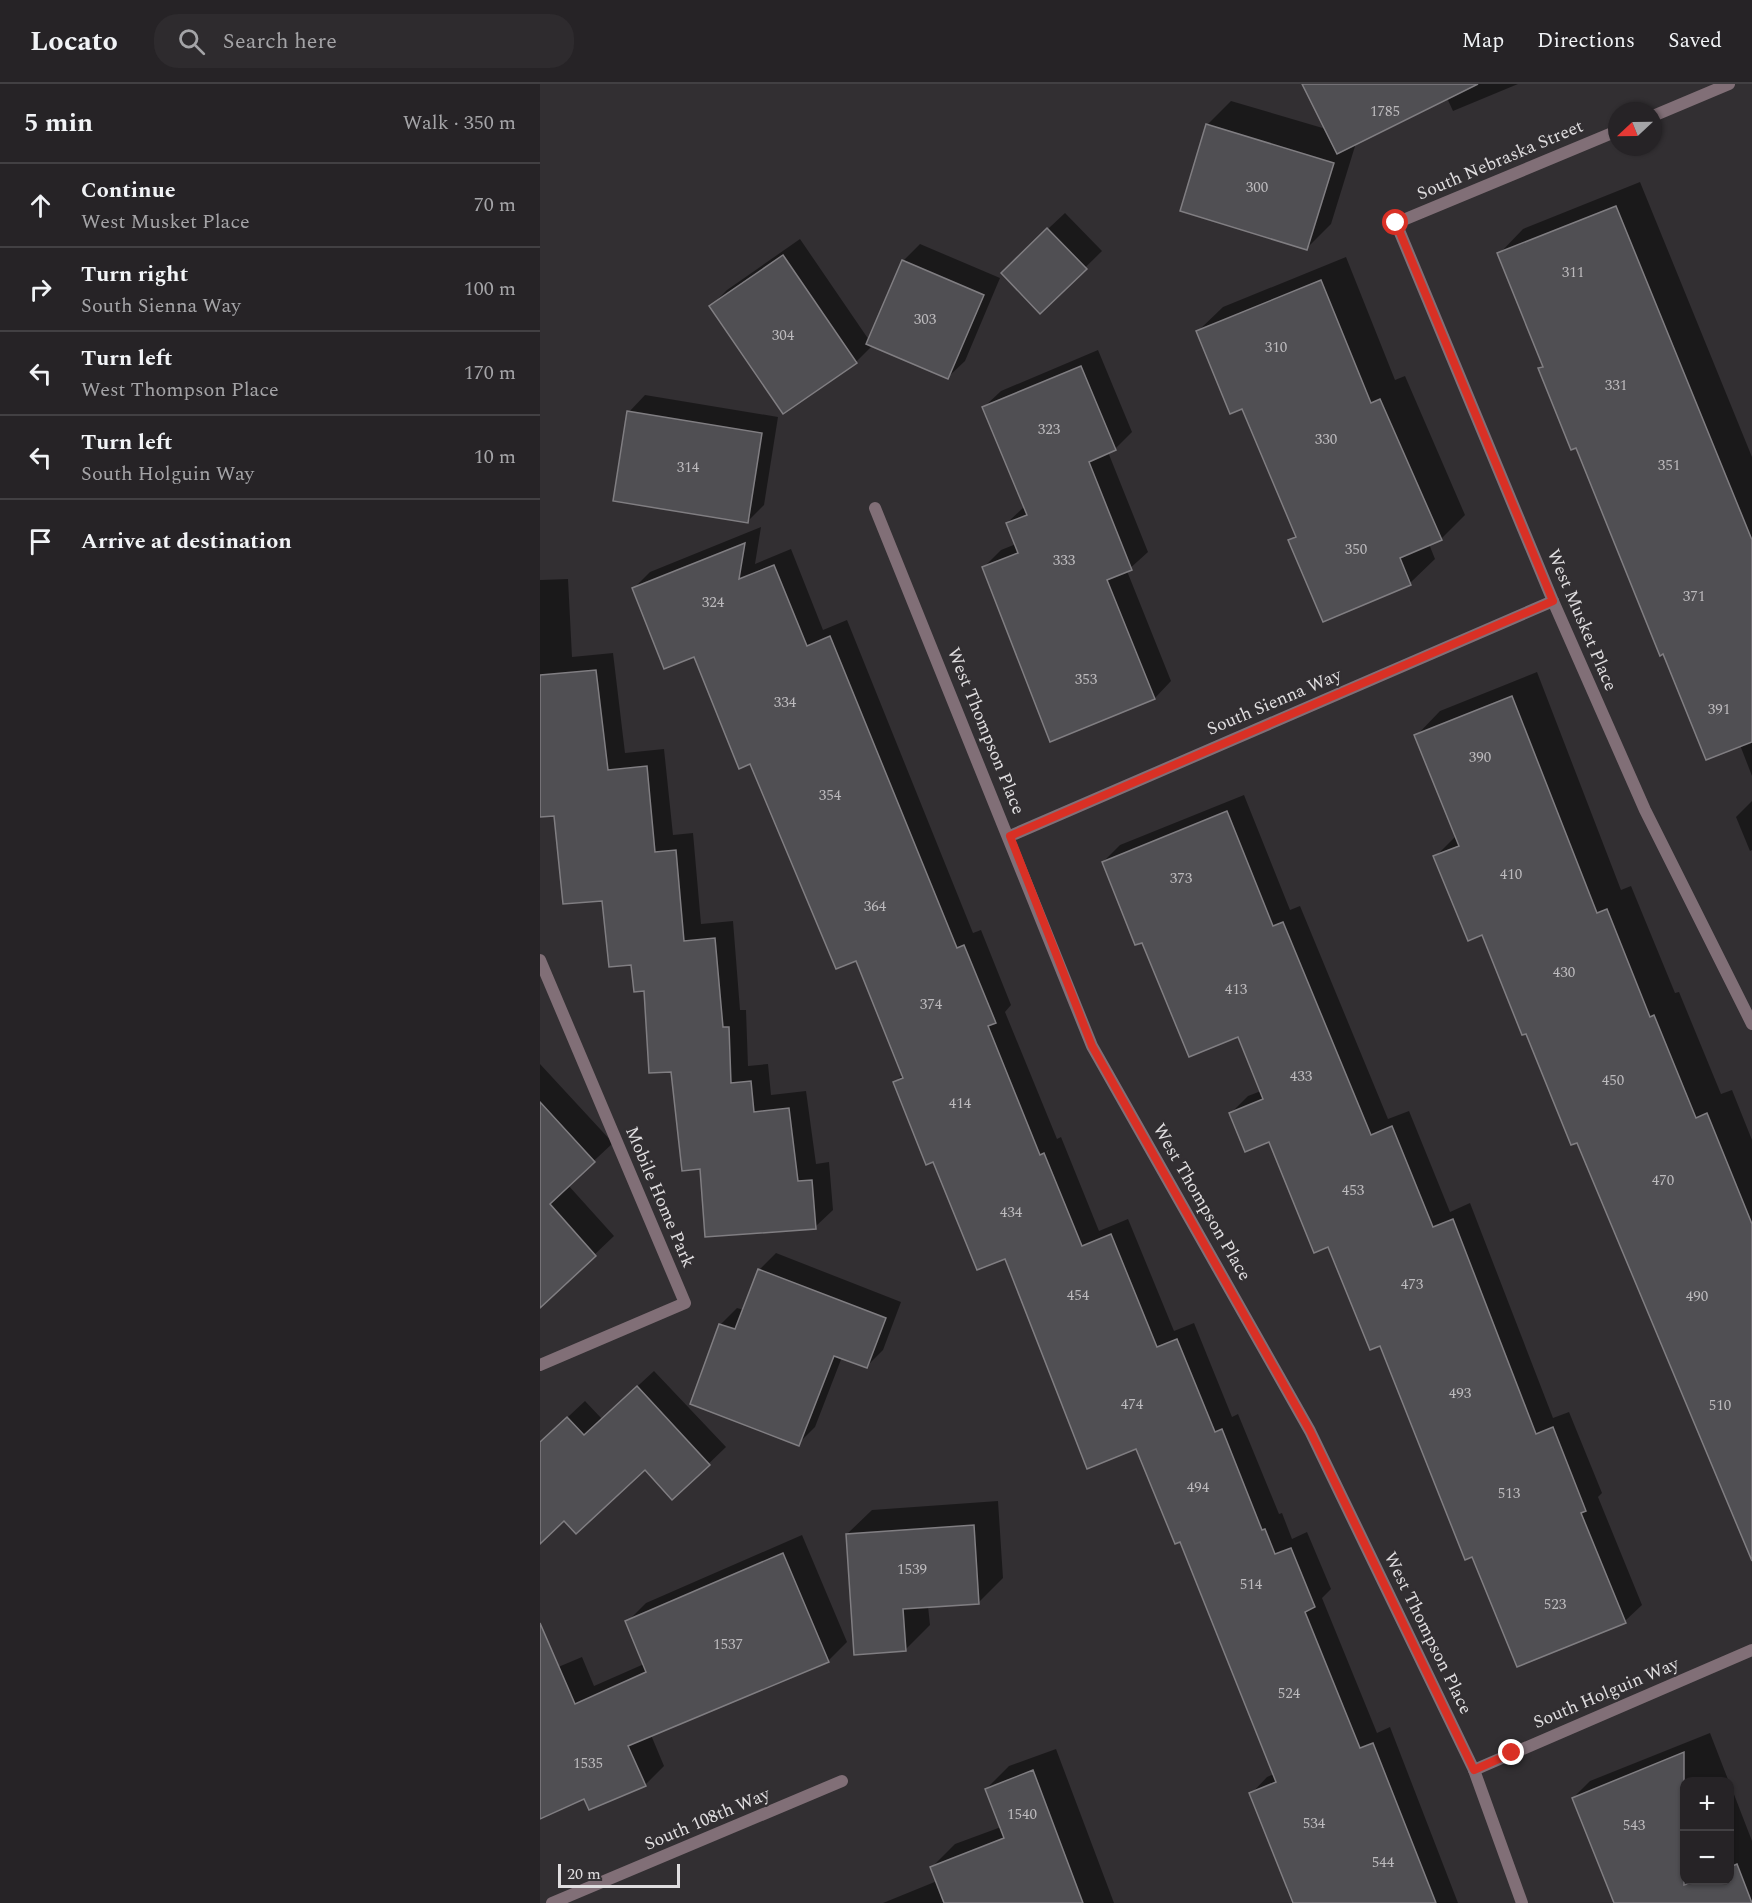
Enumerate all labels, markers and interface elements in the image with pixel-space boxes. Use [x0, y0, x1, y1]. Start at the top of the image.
search box [154, 14, 574, 68]
text: Locato [30, 20, 118, 63]
icon: search [175, 25, 208, 58]
text: Search here [223, 25, 337, 58]
text: Map [1462, 25, 1504, 57]
text: Directions [1537, 25, 1635, 57]
text: Saved [1668, 25, 1722, 57]
house number: 1785 [1370, 100, 1400, 123]
north arrow [1608, 102, 1662, 156]
text: 5 min [24, 103, 93, 143]
text: Walk · 350 m [403, 108, 516, 138]
street label: South Nebraska Street [1413, 113, 1587, 207]
text: Continue [81, 174, 176, 207]
house number: 300 [1246, 176, 1268, 199]
icon: ahead [24, 189, 57, 222]
text: 70 m [474, 190, 516, 220]
text: West Musket Place [81, 207, 250, 237]
route start [1382, 209, 1408, 235]
text: Turn right [81, 258, 188, 291]
house number: 311 [1562, 261, 1584, 284]
icon: right [24, 273, 57, 306]
text: 100 m [464, 274, 516, 304]
text: South Sienna Way [81, 291, 241, 321]
house number: 303 [914, 308, 937, 331]
house number: 304 [772, 324, 795, 347]
house number: 310 [1265, 336, 1287, 359]
text: Turn left [81, 342, 173, 375]
icon: left [24, 357, 57, 390]
text: 170 m [464, 358, 516, 388]
house number: 331 [1605, 374, 1627, 397]
text: West Thompson Place [81, 375, 279, 405]
house number: 323 [1038, 418, 1061, 441]
text: Turn left [81, 426, 173, 459]
house number: 330 [1315, 428, 1337, 451]
icon: left [24, 441, 57, 474]
text: 10 m [474, 442, 516, 472]
house number: 351 [1658, 454, 1680, 477]
house number: 314 [677, 456, 700, 479]
text: South Holguin Way [81, 459, 254, 489]
icon: arrive [24, 525, 57, 558]
text: Arrive at destination [81, 525, 292, 558]
house number: 350 [1345, 538, 1367, 561]
street label: West Musket Place [1540, 545, 1624, 695]
house number: 333 [1053, 549, 1076, 572]
house number: 371 [1683, 585, 1705, 608]
house number: 324 [702, 591, 725, 614]
street label: West Thompson Place [940, 643, 1032, 819]
street label: South Sienna Way [1203, 661, 1347, 743]
house number: 353 [1075, 668, 1098, 691]
house number: 334 [774, 691, 797, 714]
house number: 391 [1708, 698, 1730, 721]
house number: 390 [1469, 746, 1491, 769]
house number: 354 [819, 784, 842, 807]
house number: 410 [1500, 863, 1522, 886]
house number: 373 [1170, 867, 1193, 890]
house number: 364 [864, 895, 887, 918]
house number: 430 [1553, 961, 1575, 984]
house number: 413 [1225, 978, 1248, 1001]
house number: 374 [920, 993, 943, 1016]
house number: 433 [1290, 1065, 1313, 1088]
house number: 450 [1602, 1069, 1624, 1092]
house number: 414 [949, 1092, 972, 1115]
street label: West Thompson Place [1146, 1118, 1258, 1286]
street label: Mobile Home Park [618, 1122, 702, 1272]
house number: 470 [1652, 1169, 1674, 1192]
house number: 453 [1342, 1179, 1365, 1202]
house number: 434 [1000, 1201, 1023, 1224]
house number: 473 [1401, 1273, 1424, 1296]
house number: 454 [1067, 1284, 1090, 1307]
house number: 490 [1686, 1285, 1708, 1308]
house number: 493 [1449, 1382, 1472, 1405]
house number: 474 [1121, 1393, 1144, 1416]
house number: 510 [1709, 1394, 1731, 1417]
house number: 494 [1187, 1476, 1210, 1499]
house number: 513 [1498, 1482, 1521, 1505]
street label: West Thompson Place [1377, 1547, 1479, 1719]
house number: 1539 [897, 1558, 927, 1581]
house number: 514 [1240, 1573, 1263, 1596]
house number: 523 [1544, 1593, 1567, 1616]
house number: 1537 [713, 1633, 743, 1656]
street label: South Holguin Way [1529, 1650, 1684, 1736]
house number: 524 [1278, 1682, 1301, 1705]
route end [1498, 1739, 1524, 1765]
house number: 1535 [573, 1752, 603, 1775]
map controls [1680, 1777, 1734, 1885]
button: + [1680, 1777, 1734, 1831]
street label: South 108th Way [640, 1780, 775, 1858]
house number: 1540 [1007, 1803, 1037, 1826]
house number: 534 [1303, 1812, 1326, 1835]
house number: 543 [1623, 1814, 1646, 1837]
button: − [1680, 1831, 1734, 1885]
house number: 544 [1372, 1851, 1395, 1874]
scale bar [558, 1861, 680, 1888]
text: 20 m [567, 1862, 601, 1886]

